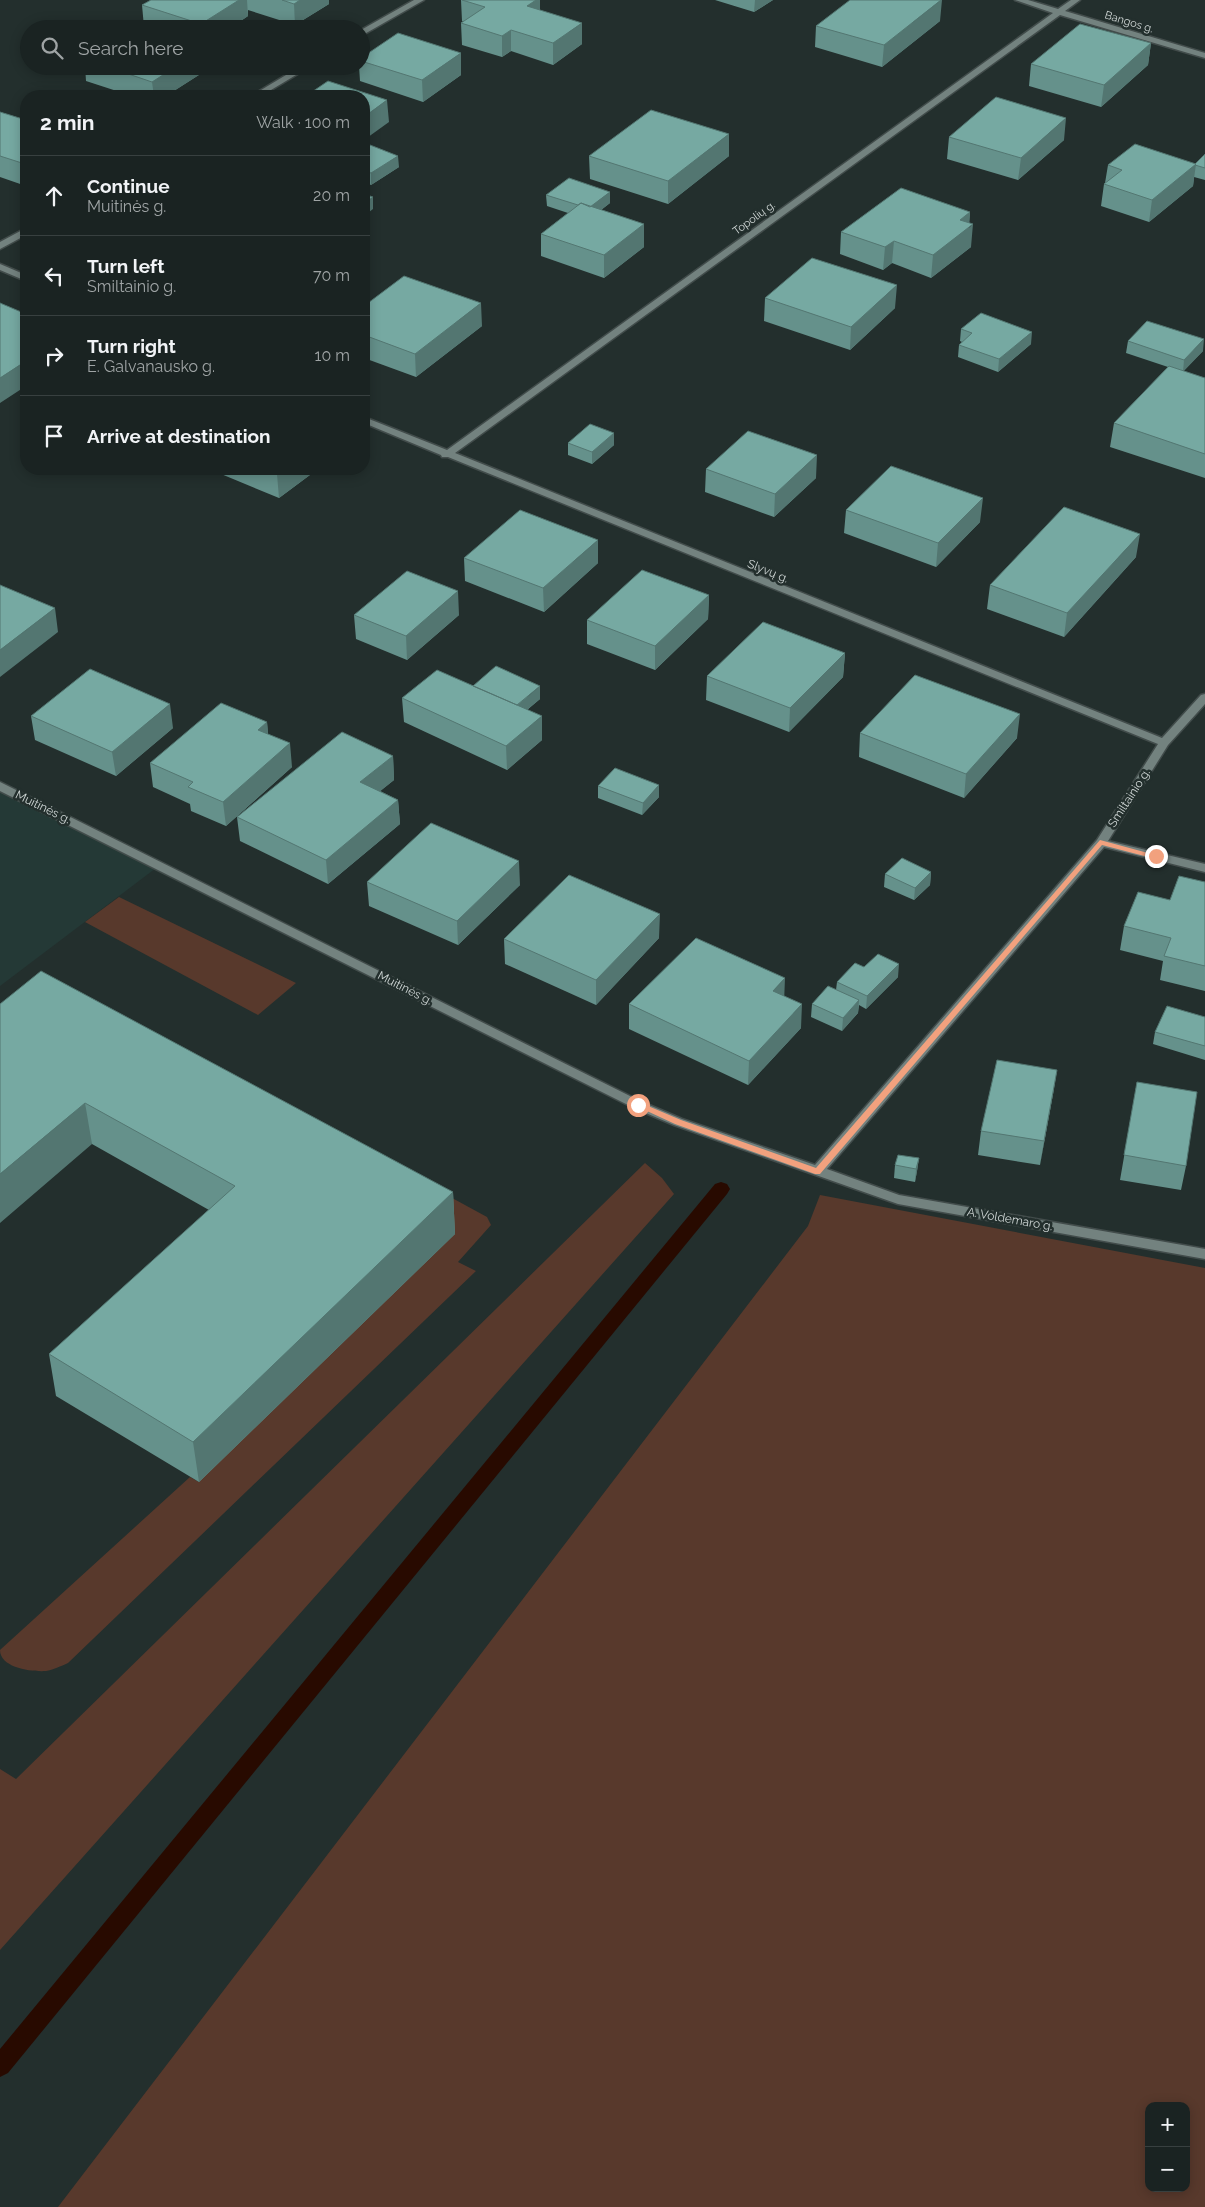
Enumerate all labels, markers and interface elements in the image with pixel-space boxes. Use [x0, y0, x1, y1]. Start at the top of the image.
street label: Bangos g. [1103, 8, 1155, 36]
search box [20, 20, 370, 75]
icon: search [38, 34, 66, 62]
text: Search here [78, 37, 184, 59]
text: 2 min [40, 110, 94, 135]
text: Walk · 100 m [256, 113, 350, 132]
text: Continue [87, 175, 170, 197]
icon: ahead [40, 182, 68, 210]
text: 20 m [313, 186, 350, 205]
text: Muitinės g. [87, 197, 166, 216]
street label: Topolių g. [730, 198, 778, 238]
text: Turn left [87, 255, 164, 277]
icon: left [40, 262, 68, 290]
text: 70 m [313, 266, 350, 285]
text: Smiltainio g. [87, 277, 176, 296]
text: Turn right [87, 335, 176, 357]
icon: right [40, 342, 68, 370]
text: 10 m [315, 346, 350, 365]
text: E. Galvanausko g. [87, 357, 215, 376]
icon: arrive [40, 422, 68, 450]
text: Arrive at destination [87, 425, 271, 447]
street label: Slyvų g. [745, 556, 791, 586]
street label: Smiltainio g. [1105, 766, 1153, 830]
street label: Muitinės g. [13, 788, 73, 826]
route end [1145, 845, 1168, 868]
street label: Muitinės g. [375, 968, 435, 1008]
route start [627, 1094, 650, 1117]
street label: A. Voldemaro g. [966, 1205, 1054, 1233]
map controls [1145, 2102, 1190, 2192]
button: + [1145, 2102, 1190, 2147]
button: − [1145, 2147, 1190, 2192]

